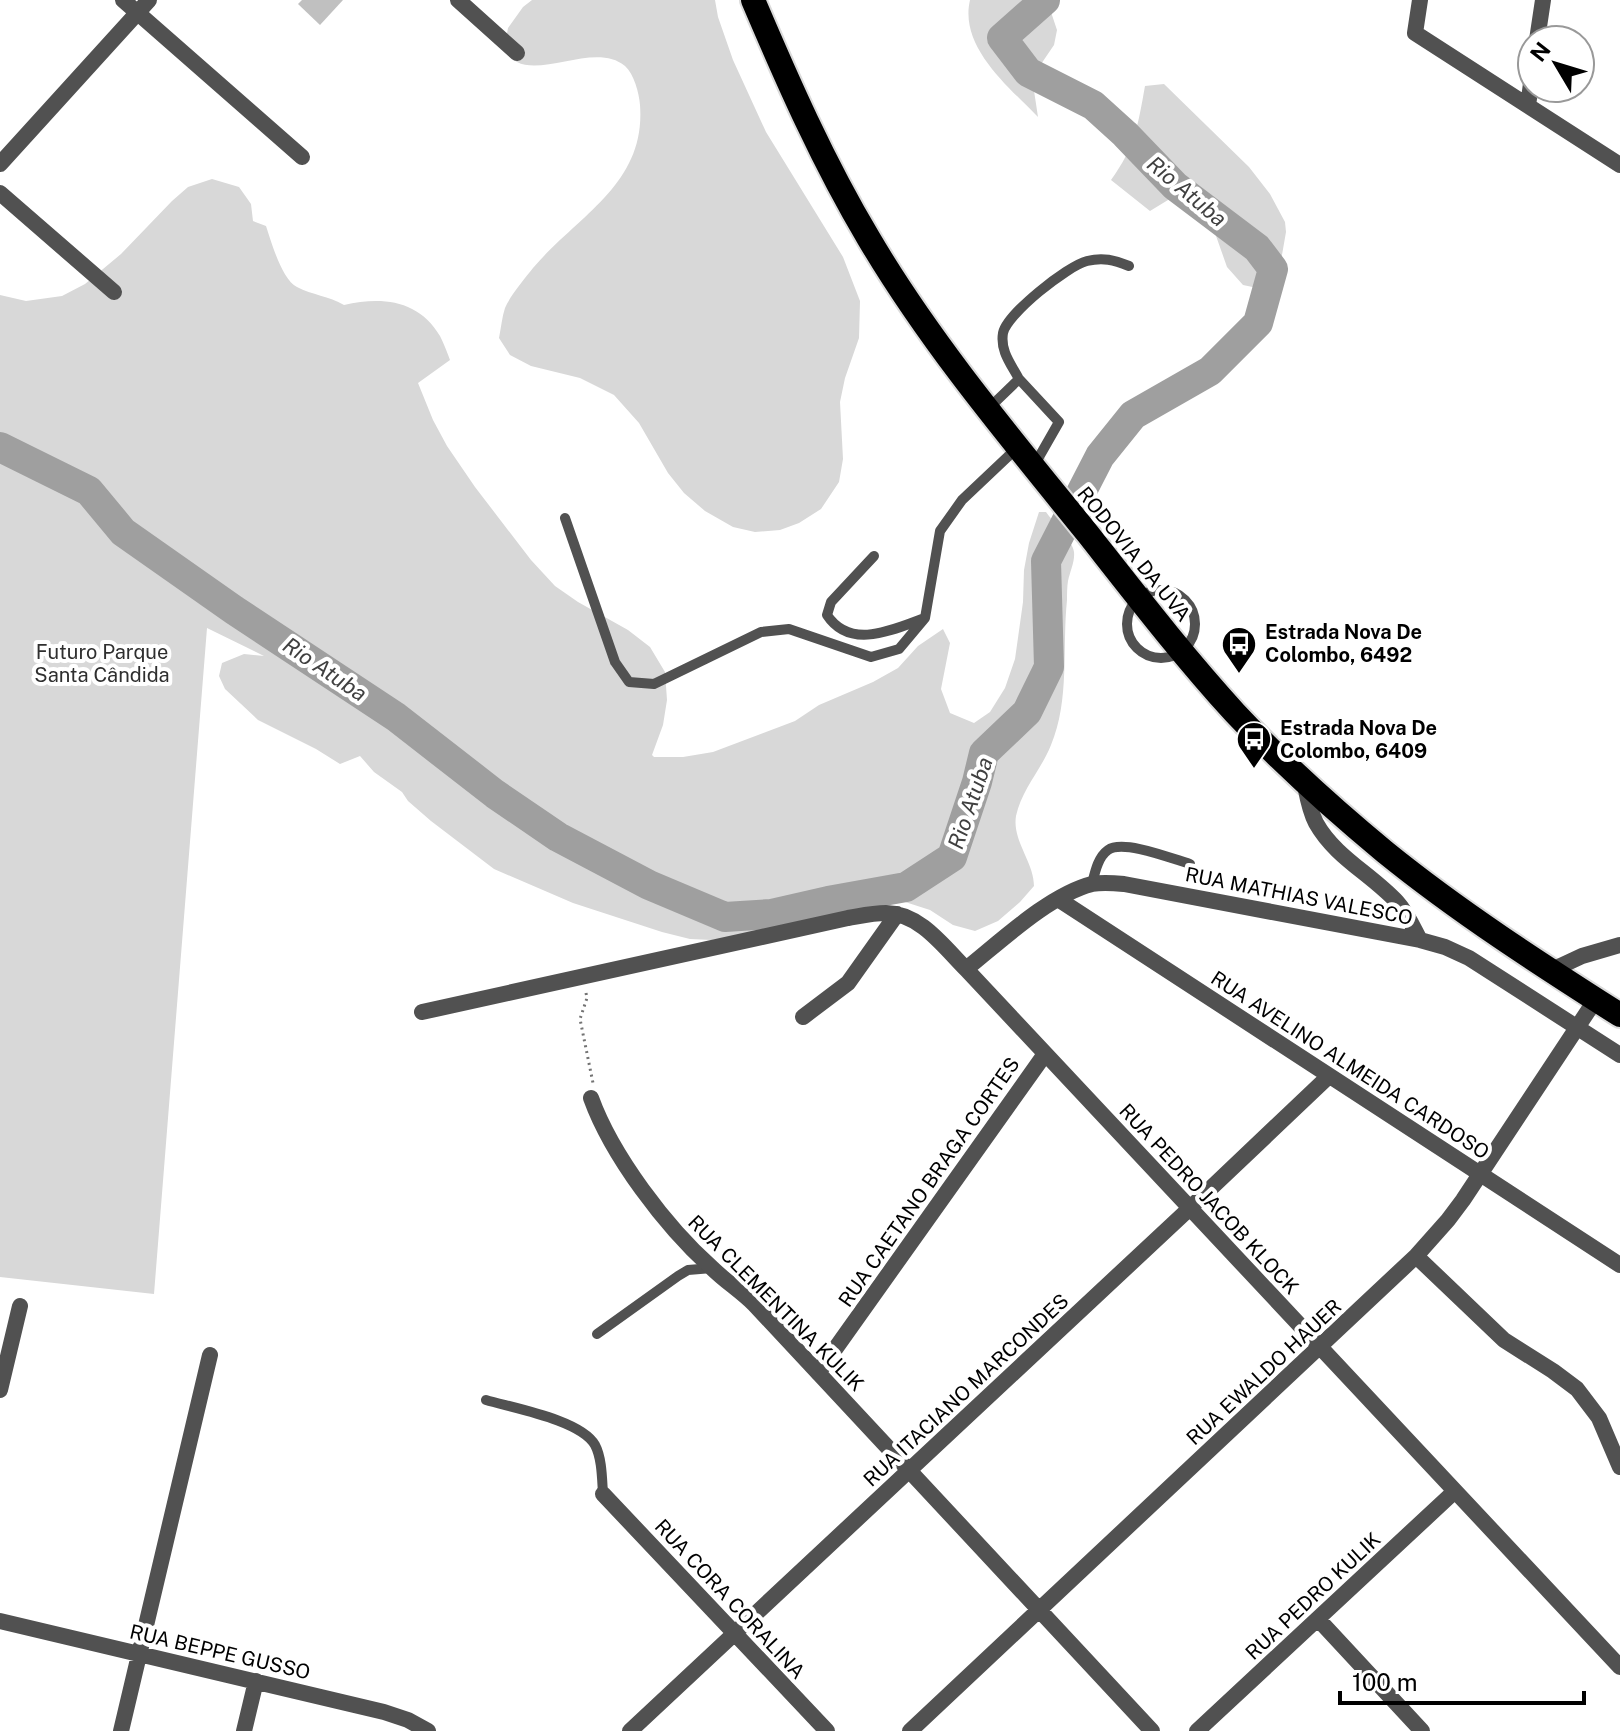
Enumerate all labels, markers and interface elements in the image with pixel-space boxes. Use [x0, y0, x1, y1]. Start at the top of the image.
north arrow [1516, 24, 1596, 104]
text: N [1525, 37, 1556, 66]
water label: Rio Atuba [1142, 150, 1232, 232]
street label: RODOVIA DA UVA [1072, 482, 1196, 626]
place label: Estrada Nova De Colombo, 6492 [1265, 620, 1422, 667]
bus stop icon: Estrada Nova De Colombo, 6492 [1220, 625, 1258, 675]
water label: Rio Atuba [278, 632, 372, 706]
park label: Futuro Parque Santa Cândida [34, 640, 170, 687]
place label: Estrada Nova De Colombo, 6409 [1280, 716, 1437, 763]
bus stop icon: Estrada Nova De Colombo, 6409 [1235, 720, 1273, 770]
water label: Rio Atuba [942, 754, 998, 852]
street label: RUA MATHIAS VALESCO [1183, 862, 1415, 930]
street label: RUA AVELINO ALMEIDA CARDOSO [1206, 966, 1494, 1164]
street label: RUA CAETANO BRAGA CORTES [833, 1053, 1025, 1311]
street label: RUA PEDRO JACOB KLOCK [1114, 1099, 1304, 1299]
street label: RUA CLEMENTINA KULIK [683, 1210, 869, 1396]
street label: RUA ITACIANO MARCONDES [859, 1289, 1073, 1491]
street label: RUA EWALDO HAUER [1182, 1294, 1346, 1450]
street label: RUA CORA CORALINA [650, 1514, 810, 1684]
street label: RUA PEDRO KULIK [1241, 1527, 1385, 1665]
street label: RUA BEPPE GUSSO [127, 1620, 313, 1684]
scale bar [1340, 1655, 1584, 1705]
text: 100 m [1352, 1668, 1418, 1696]

